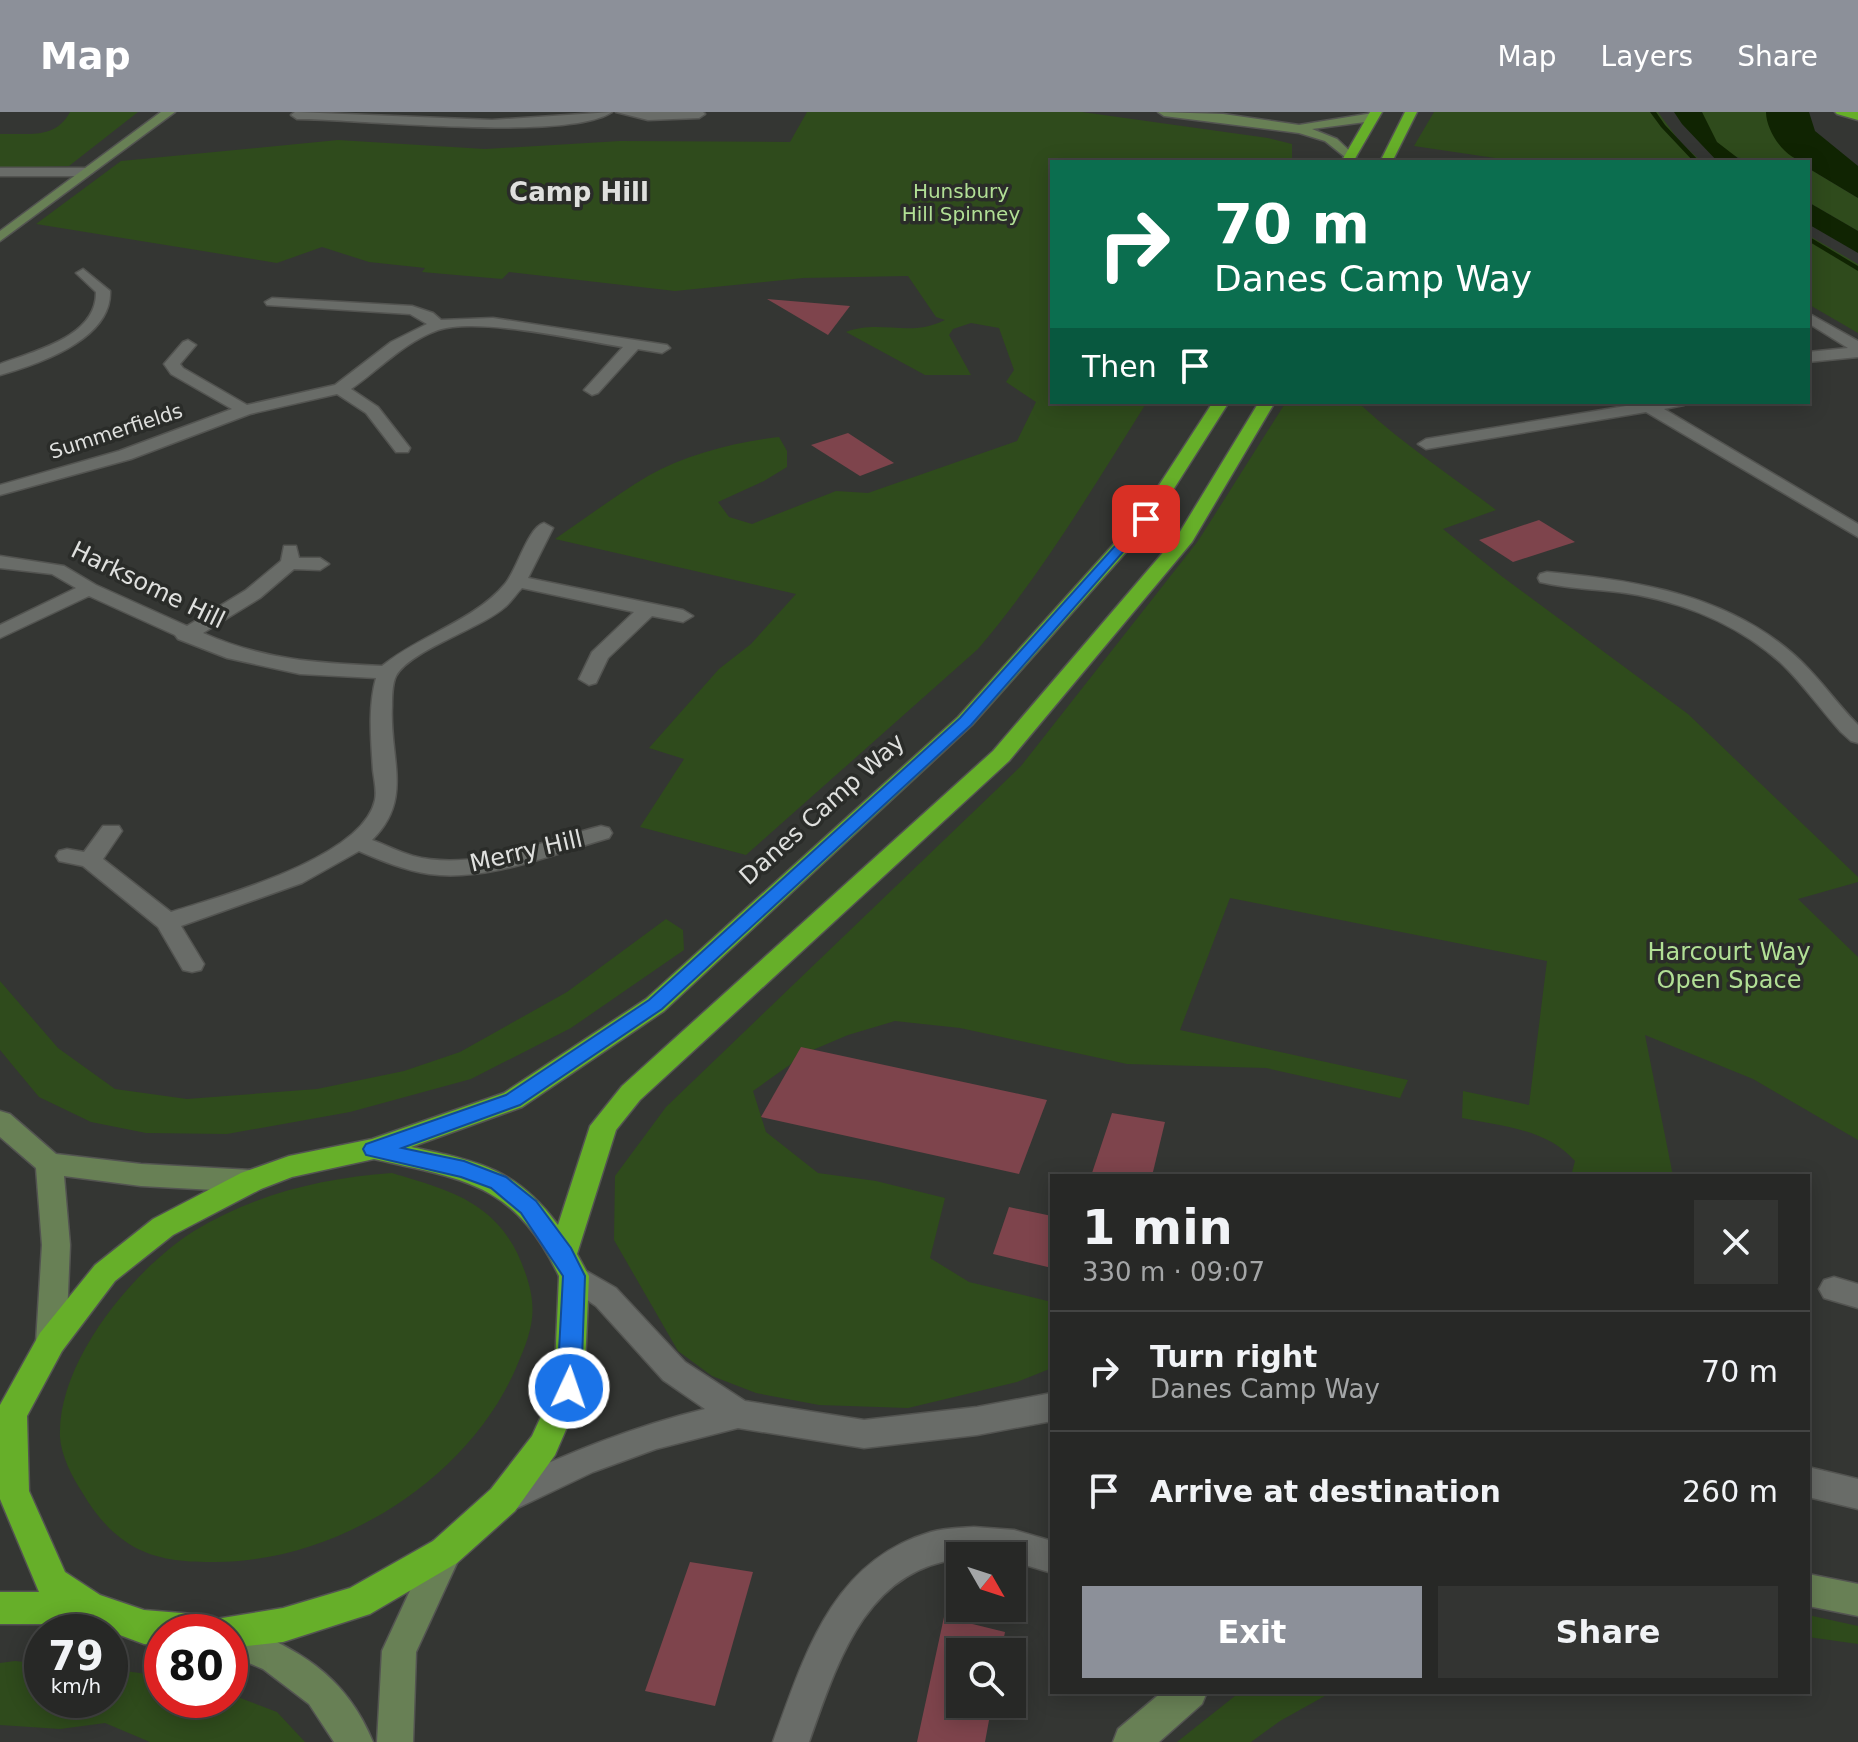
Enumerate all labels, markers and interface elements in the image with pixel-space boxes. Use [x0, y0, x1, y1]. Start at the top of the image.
text: Map [40, 34, 131, 78]
text: Map [1497, 40, 1557, 73]
text: Layers [1601, 40, 1693, 73]
text: Share [1737, 40, 1818, 73]
district label: Camp Hill [509, 177, 649, 207]
park label: Hunsbury Hill Spinney [902, 179, 1020, 226]
text: 70 m [1214, 191, 1370, 256]
icon: right [1082, 192, 1186, 296]
text: Danes Camp Way [1214, 258, 1532, 299]
icon: arrive [1173, 344, 1217, 388]
text: Then [1082, 349, 1157, 384]
street label: Summerfields [46, 398, 186, 464]
pin [1112, 485, 1180, 553]
icon: arrive [1124, 497, 1168, 541]
street label: Harksome Hill [67, 536, 229, 634]
street label: Danes Camp Way [734, 728, 910, 890]
street label: Merry Hill [467, 824, 585, 878]
park label: Harcourt Way Open Space [1647, 938, 1811, 994]
text: 1 min [1082, 1199, 1233, 1255]
button: close [1694, 1200, 1778, 1284]
text: 330 m · 09:07 [1082, 1257, 1265, 1287]
text: Turn right [1150, 1339, 1317, 1374]
position arrow [527, 1346, 611, 1430]
icon: right [1082, 1349, 1126, 1393]
text: 70 m [1701, 1354, 1778, 1389]
text: Danes Camp Way [1150, 1374, 1380, 1404]
icon: arrive [1082, 1469, 1126, 1513]
text: Arrive at destination [1150, 1474, 1501, 1509]
text: 260 m [1682, 1474, 1778, 1509]
north arrow [946, 1542, 1026, 1622]
map controls [946, 1542, 1026, 1718]
button: Exit [1082, 1586, 1422, 1678]
button: Share [1438, 1586, 1778, 1678]
speed limit sign: 80 [144, 1614, 248, 1718]
text: 79 [48, 1633, 104, 1679]
button: search [946, 1638, 1026, 1718]
text: km/h [51, 1674, 101, 1698]

